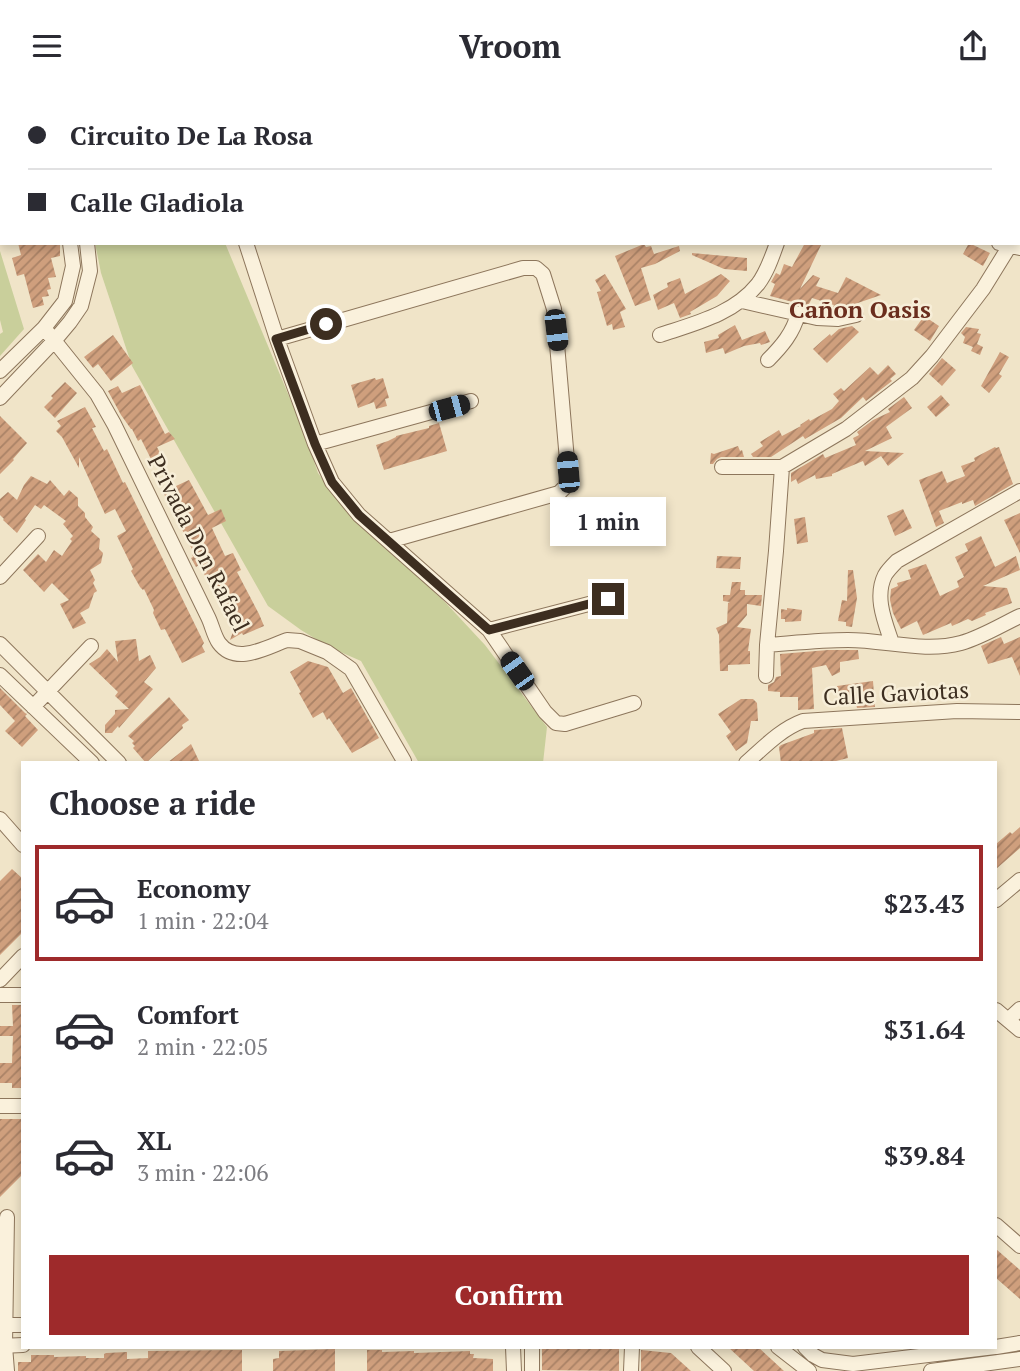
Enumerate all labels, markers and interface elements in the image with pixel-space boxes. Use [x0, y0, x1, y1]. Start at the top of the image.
text: Vroom [459, 25, 561, 67]
icon: menu [28, 27, 66, 65]
icon: share [954, 27, 992, 65]
text: Circuito De La Rosa [70, 118, 313, 152]
text: Calle Gladiola [70, 185, 244, 219]
district label: Cañon Oasis [789, 293, 931, 325]
route start [310, 308, 342, 340]
car [544, 308, 569, 352]
car [426, 392, 473, 424]
street label: Privada Don Rafael [141, 449, 257, 637]
car [556, 450, 581, 494]
callout: 1 min [550, 497, 666, 547]
text: 1 min [577, 506, 639, 537]
route end [592, 583, 624, 615]
car [497, 648, 538, 694]
street label: Calle Gaviotas [822, 674, 970, 712]
text: Choose a ride [49, 782, 256, 824]
text: Economy [137, 871, 250, 905]
icon: car [53, 872, 116, 935]
text: $23.43 [884, 886, 965, 920]
text: 1 min · 22:04 [137, 905, 269, 936]
text: Comfort [137, 997, 239, 1031]
icon: car [53, 998, 116, 1061]
text: $31.64 [884, 1012, 965, 1046]
text: 2 min · 22:05 [137, 1031, 269, 1062]
text: XL [137, 1123, 171, 1157]
icon: car [53, 1124, 116, 1187]
text: $39.84 [884, 1138, 965, 1172]
text: 3 min · 22:06 [137, 1157, 269, 1188]
button: Confirm [49, 1255, 969, 1335]

